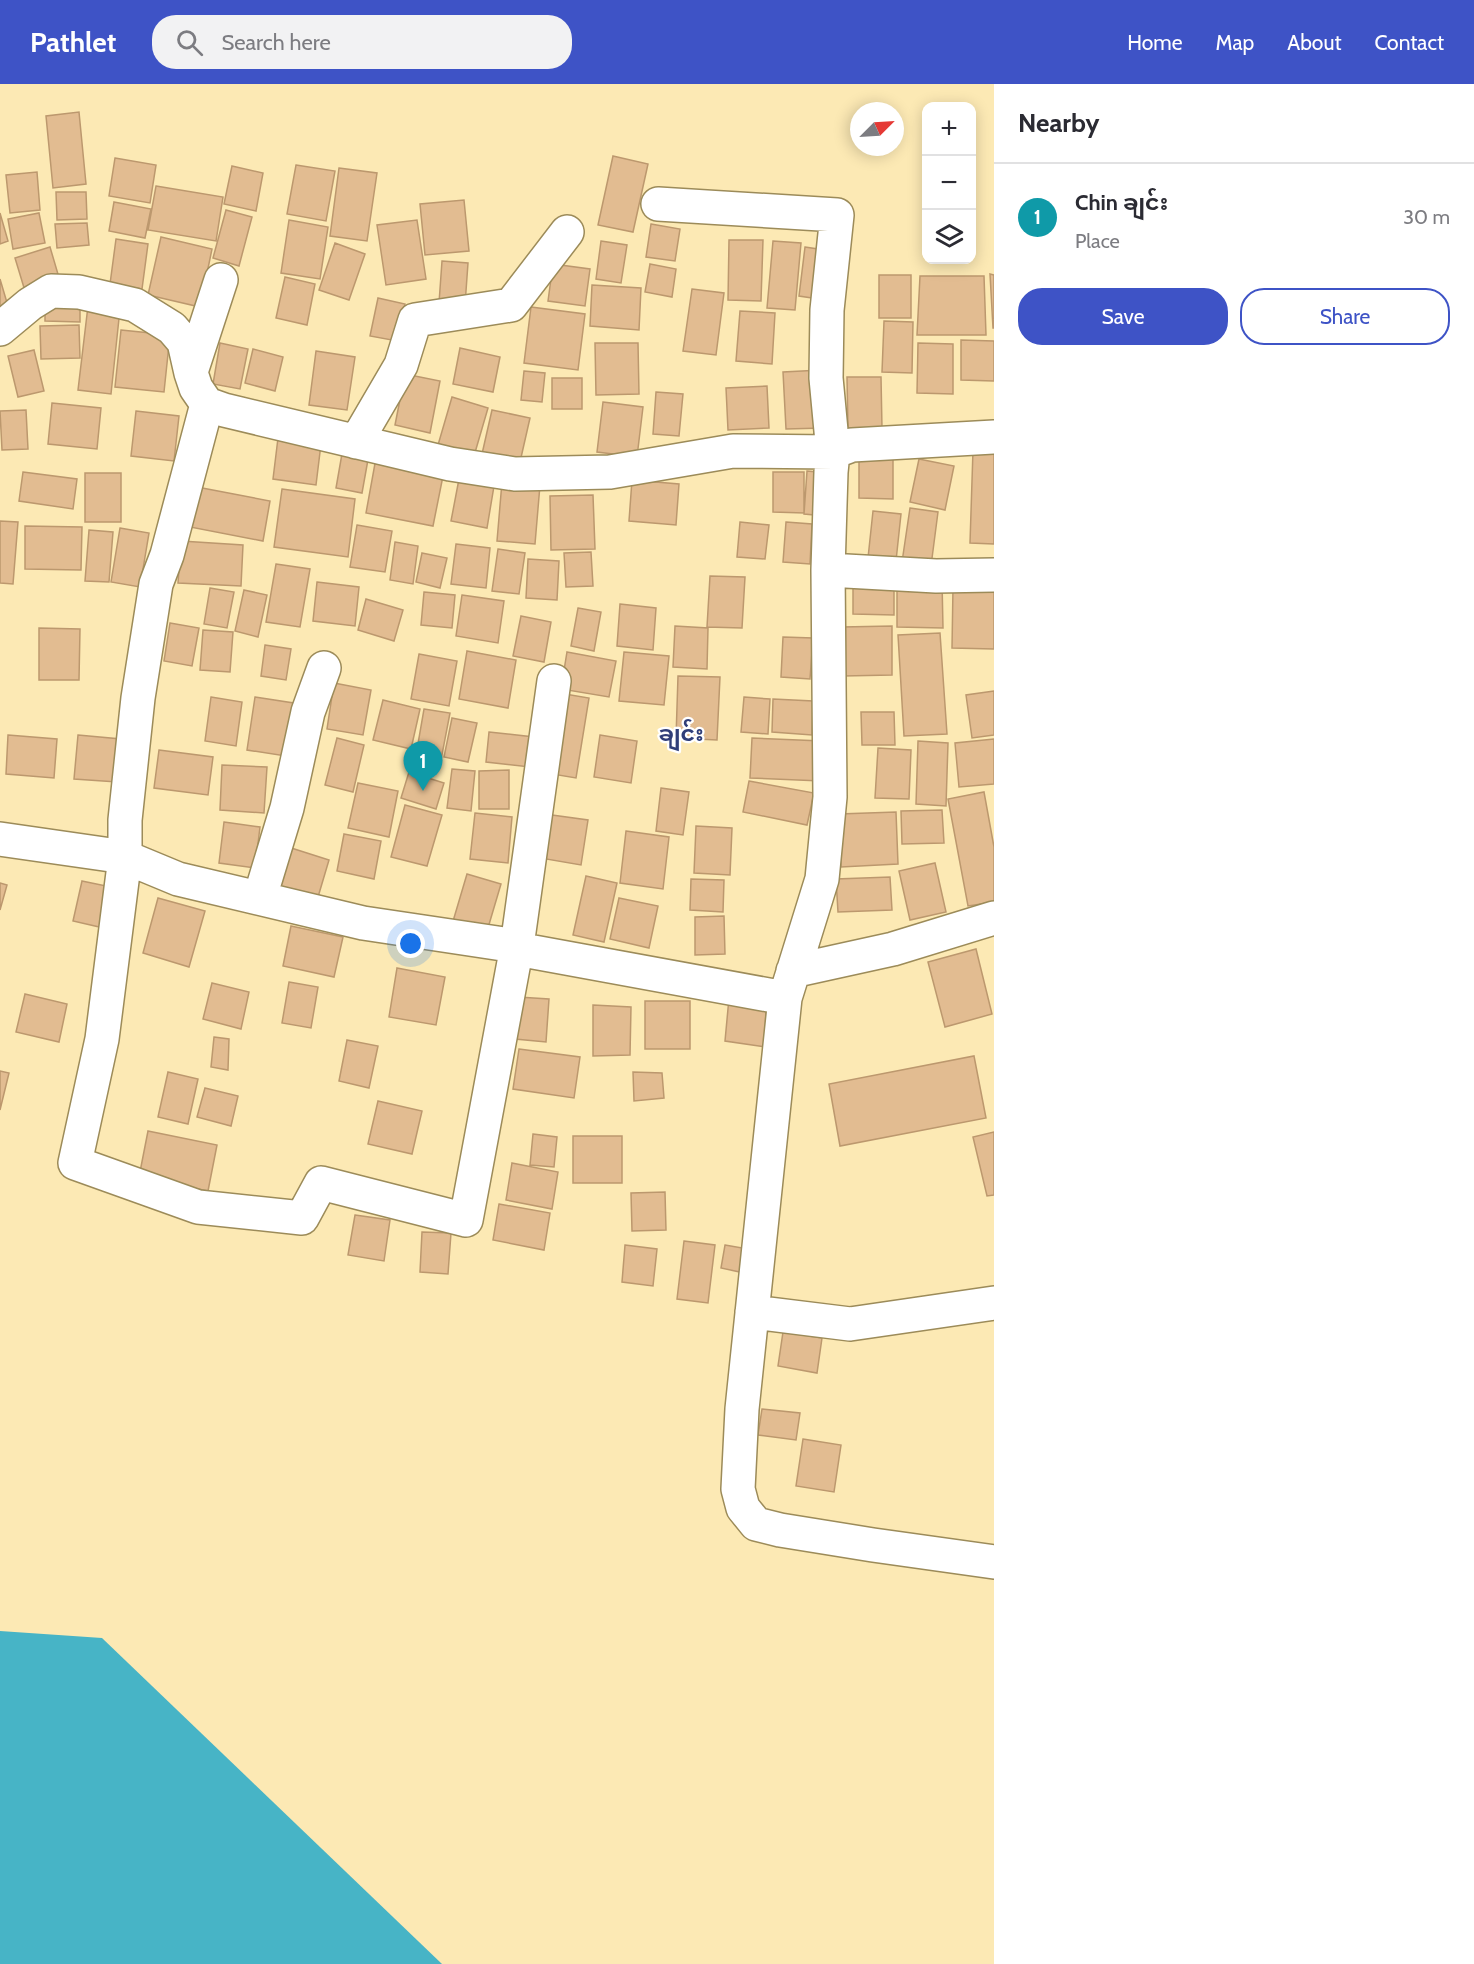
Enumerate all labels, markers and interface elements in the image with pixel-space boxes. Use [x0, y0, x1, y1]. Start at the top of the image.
search box [152, 15, 572, 69]
text: Pathlet [30, 25, 116, 59]
icon: search [173, 26, 206, 59]
text: Search here [221, 29, 331, 56]
text: Home [1127, 30, 1183, 55]
text: Map [1216, 30, 1254, 55]
text: About [1287, 30, 1341, 55]
text: Contact [1374, 30, 1444, 55]
north arrow [850, 102, 904, 156]
map controls [922, 102, 976, 264]
button: + [922, 102, 976, 156]
text: Nearby [1018, 107, 1099, 139]
button: − [922, 156, 976, 210]
text: Chin ချင်း [1075, 189, 1168, 216]
text: 1 [1034, 205, 1041, 229]
text: 30 m [1403, 205, 1450, 229]
button: layers [922, 210, 976, 264]
text: Place [1075, 229, 1120, 253]
button: Save [1018, 288, 1228, 345]
button: Share [1240, 288, 1450, 345]
district label: ချင်း [658, 718, 704, 752]
pin: 1 [404, 742, 442, 791]
your location [396, 929, 425, 958]

